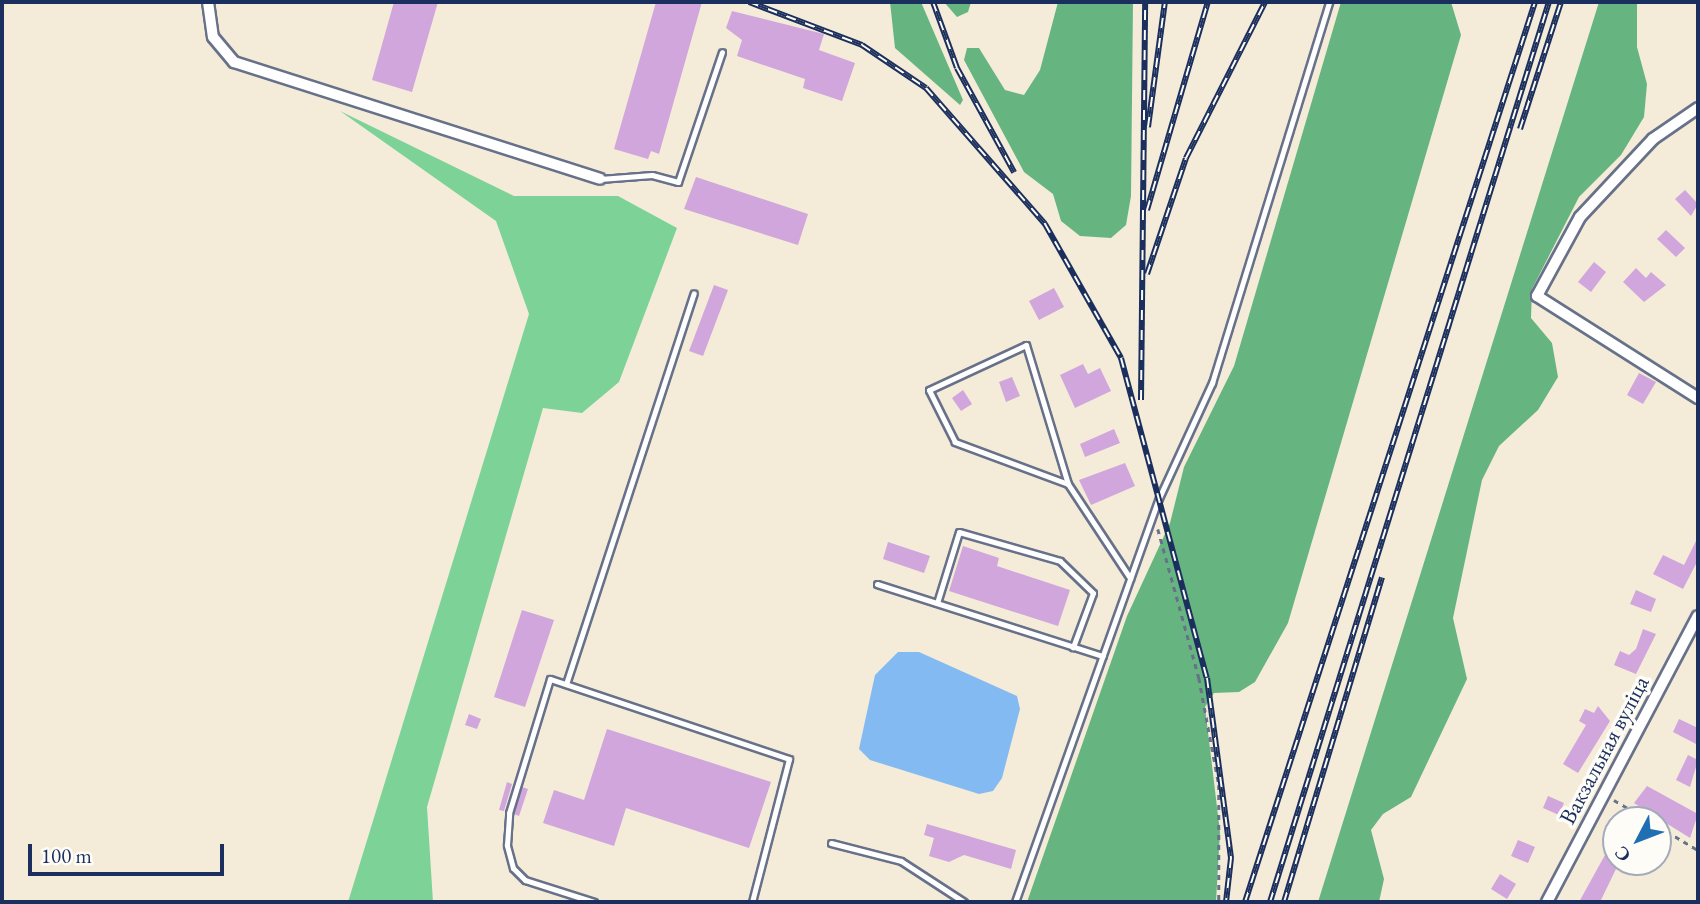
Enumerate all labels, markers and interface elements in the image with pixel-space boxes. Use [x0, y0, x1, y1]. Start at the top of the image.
street label: Вакзальная вуліца [1553, 671, 1655, 829]
north arrow [1602, 806, 1672, 876]
scale bar [32, 830, 228, 874]
text: С [1609, 841, 1636, 867]
text: 100 m [41, 842, 92, 869]

